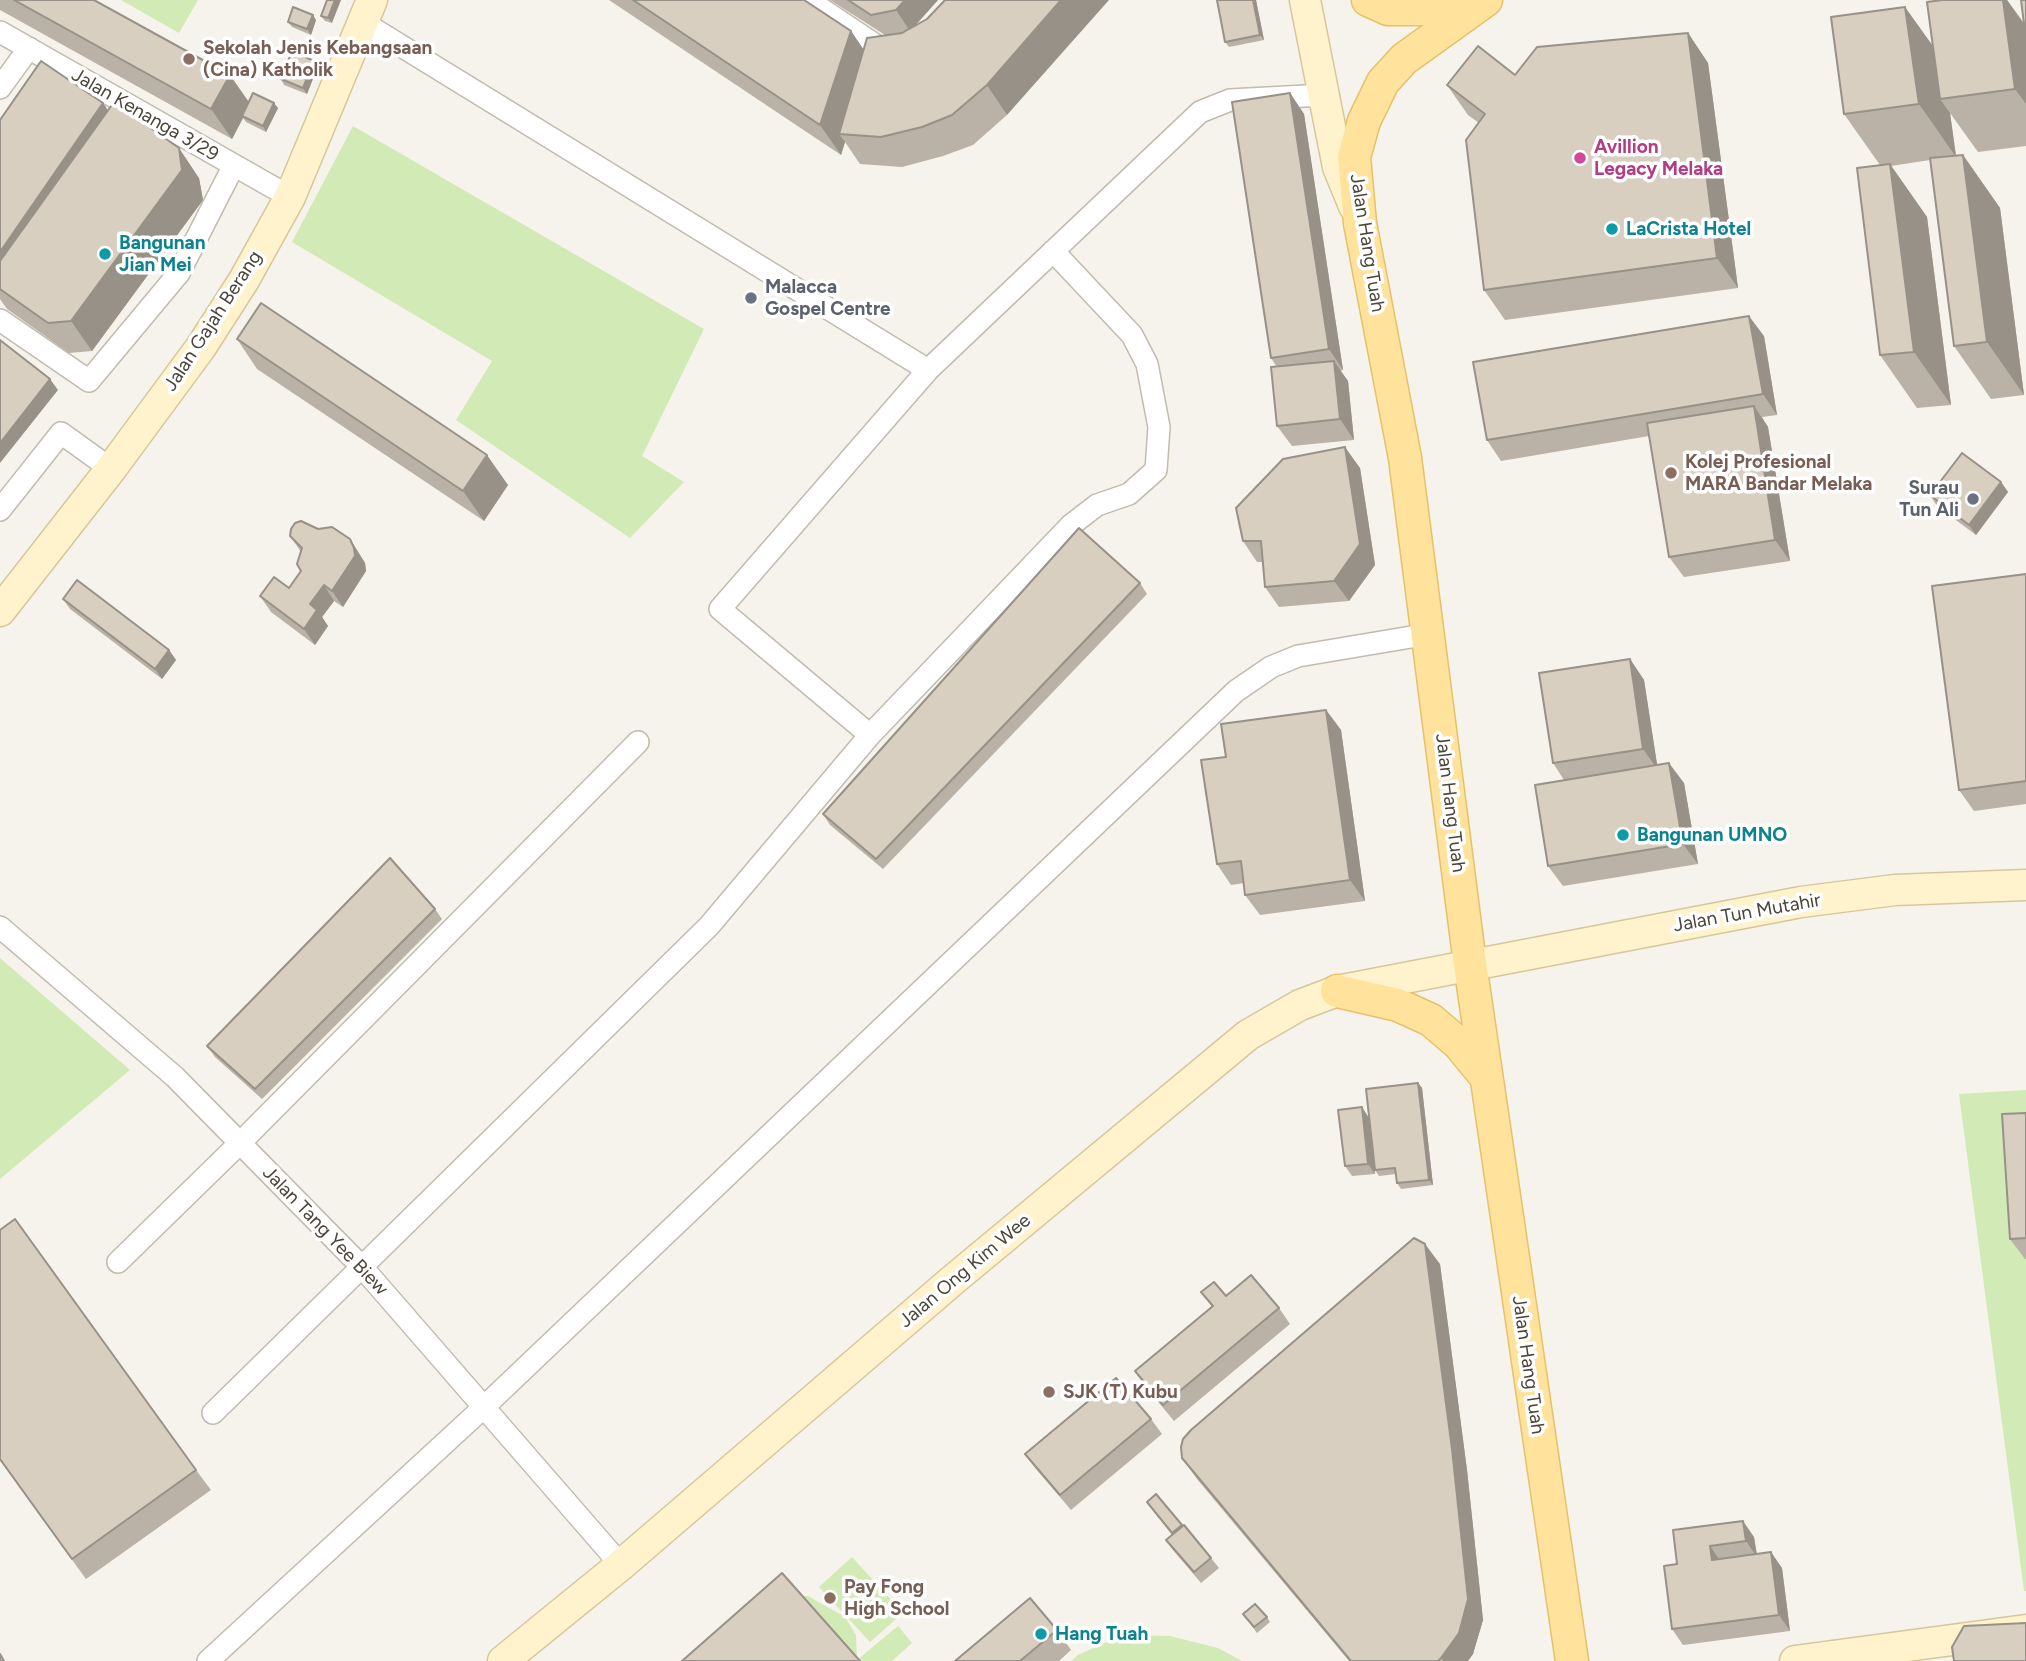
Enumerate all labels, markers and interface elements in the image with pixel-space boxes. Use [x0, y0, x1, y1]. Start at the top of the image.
place label: Sekolah Jenis Kebangsaan (Cina) Katholik [203, 37, 432, 81]
marker: Sekolah Jenis Kebangsaan (Cina) Katholik [181, 51, 197, 67]
street label: Jalan Kenanga 3/29 [67, 64, 223, 166]
place label: Avillion Legacy Melaka [1594, 136, 1723, 180]
marker: Avillion Legacy Melaka [1572, 150, 1588, 166]
street label: Jalan Hang Tuah [1345, 172, 1389, 314]
place label: LaCrista Hotel [1626, 218, 1751, 240]
marker: LaCrista Hotel [1604, 221, 1620, 237]
place label: Bangunan Jian Mei [119, 232, 205, 276]
marker: Bangunan Jian Mei [97, 246, 113, 262]
street label: Jalan Gajah Berang [159, 247, 267, 395]
place label: Malacca Gospel Centre [765, 276, 891, 320]
marker: Malacca Gospel Centre [743, 290, 759, 306]
place label: Kolej Profesional MARA Bandar Melaka [1685, 451, 1872, 495]
marker: Kolej Profesional MARA Bandar Melaka [1663, 465, 1679, 481]
place label: Surau Tun Ali [1899, 477, 1959, 521]
marker: Surau Tun Ali [1965, 491, 1981, 507]
street label: Jalan Hang Tuah [1430, 732, 1470, 874]
place label: Bangunan UMNO [1637, 824, 1787, 846]
marker: Bangunan UMNO [1615, 827, 1631, 843]
street label: Jalan Tun Mutahir [1672, 889, 1822, 937]
street label: Jalan Tang Yee Biew [257, 1162, 393, 1300]
street label: Jalan Ong Kim Wee [895, 1209, 1035, 1333]
street label: Jalan Hang Tuah [1507, 1294, 1549, 1436]
place label: SJK (T) Kubu [1063, 1381, 1178, 1403]
marker: SJK (T) Kubu [1041, 1384, 1057, 1400]
place label: Pay Fong High School [844, 1576, 949, 1620]
marker: Pay Fong High School [822, 1590, 838, 1606]
place label: Hang Tuah [1055, 1623, 1148, 1645]
marker: Hang Tuah [1033, 1626, 1049, 1642]

